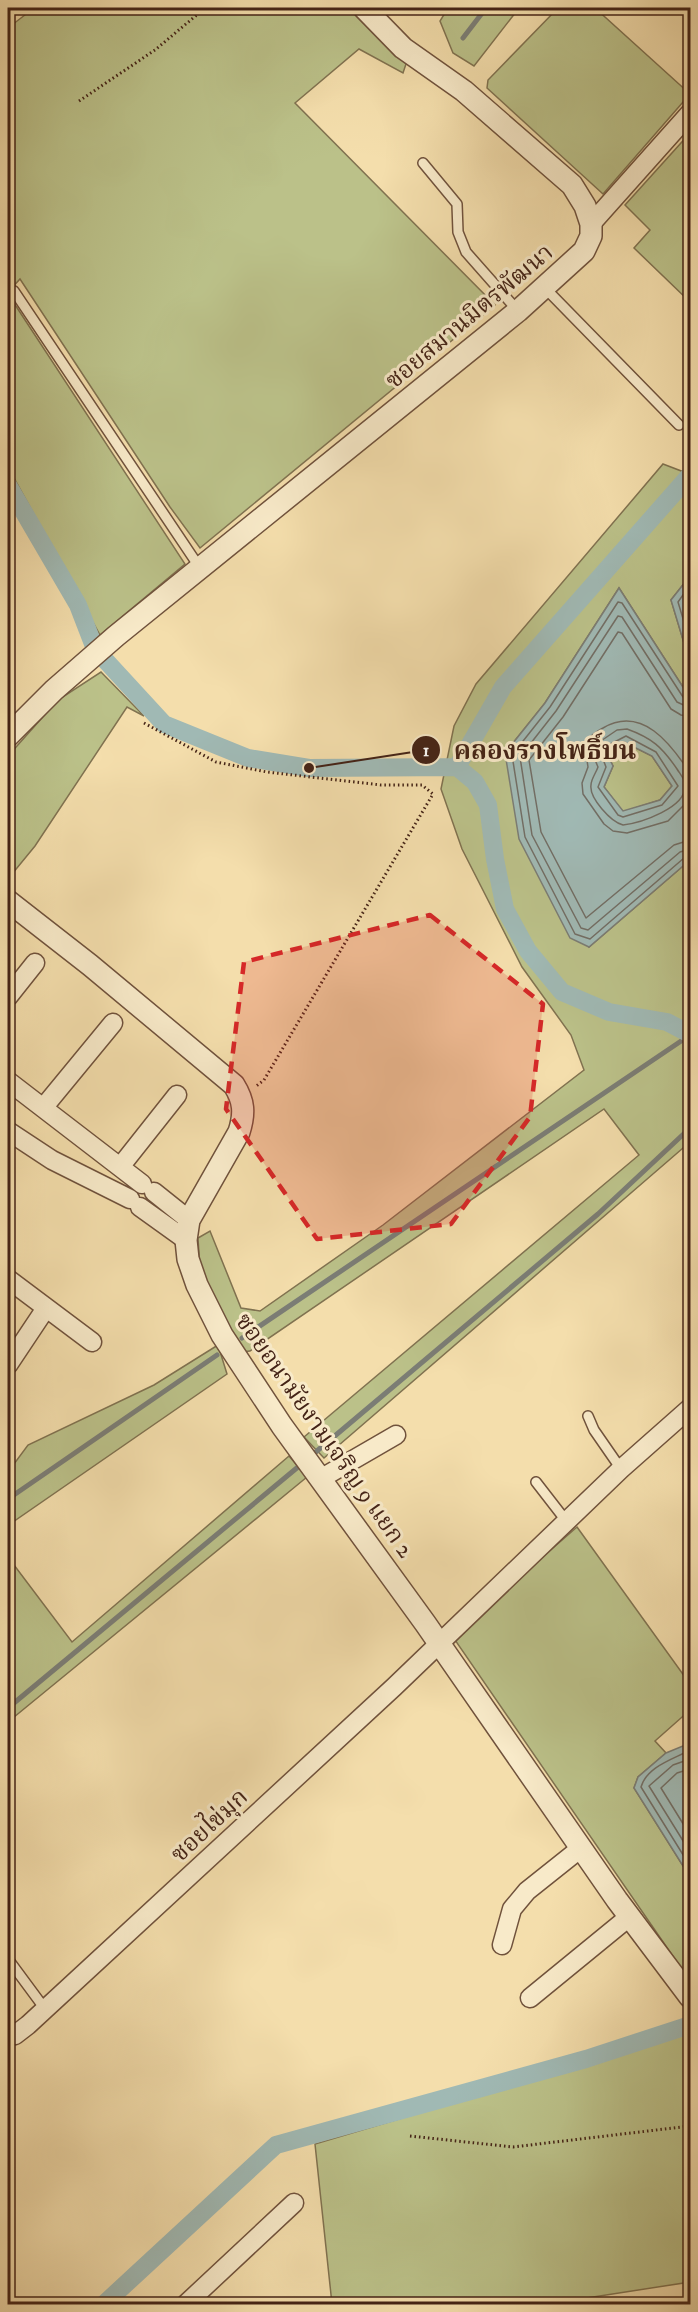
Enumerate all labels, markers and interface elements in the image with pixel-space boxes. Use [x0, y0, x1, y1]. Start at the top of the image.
street label: ซอยสมานมิตรพัฒนา [380, 238, 560, 396]
callout: คลองรางโพธิ์บน [411, 728, 648, 772]
text: คลองรางโพธิ์บน [454, 732, 636, 768]
text: 1 [423, 740, 430, 762]
street label: ซอยอนามัยงามเจริญ 9 แยก 2 [228, 1308, 420, 1564]
street label: ซอยไข่มุก [162, 1779, 255, 1869]

